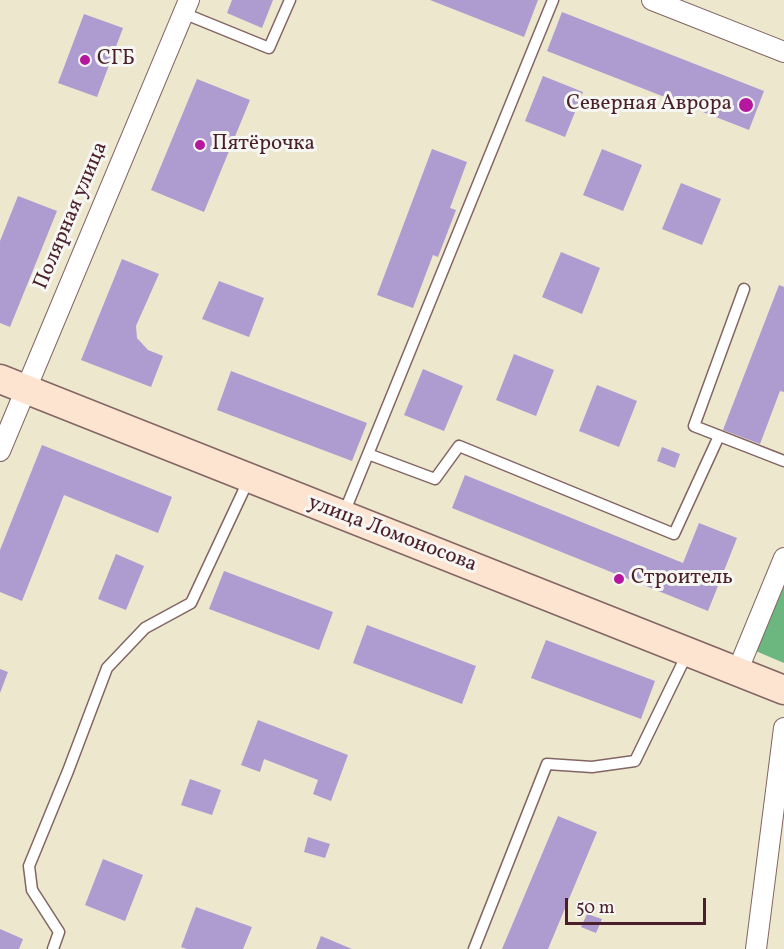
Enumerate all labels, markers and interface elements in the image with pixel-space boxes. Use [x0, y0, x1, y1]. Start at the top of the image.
place label: СГБ [97, 47, 135, 73]
marker: СГБ [78, 53, 92, 67]
place label: Северная Аврора [566, 92, 732, 118]
marker: Северная Аврора [737, 96, 755, 114]
place label: Пятёрочка [212, 132, 315, 158]
street label: Полярная улица [30, 138, 114, 294]
marker: Пятёрочка [193, 138, 207, 152]
street label: улица Ломоносова [304, 491, 480, 579]
place label: Строитель [631, 566, 733, 592]
marker: Строитель [612, 572, 626, 586]
scale bar [568, 886, 709, 924]
text: 50 m [576, 896, 615, 921]

